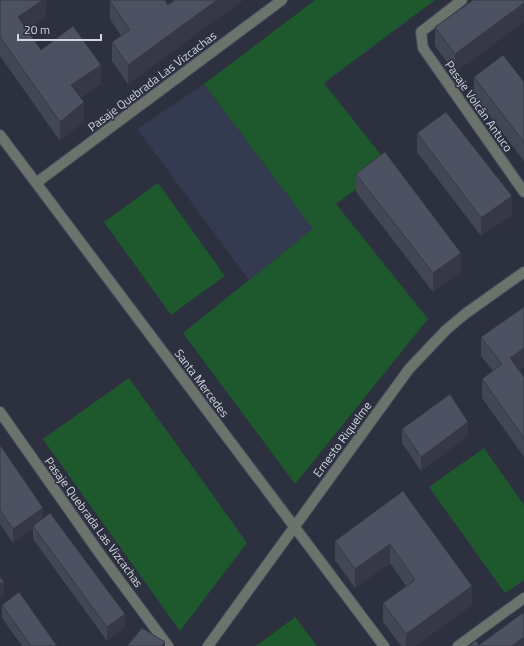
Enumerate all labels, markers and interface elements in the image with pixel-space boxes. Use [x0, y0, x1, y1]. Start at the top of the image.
scale bar [18, 16, 101, 42]
text: 20 m [24, 20, 50, 39]
street label: Pasaje Quebrada Las Vizcachas [83, 26, 221, 136]
street label: Pasaje Volcán Antuco [440, 56, 518, 156]
street label: Santa Mercedes [170, 345, 234, 421]
street label: Ernesto Riquelme [308, 397, 376, 481]
street label: Pasaje Quebrada Las Vizcachas [40, 453, 148, 592]

